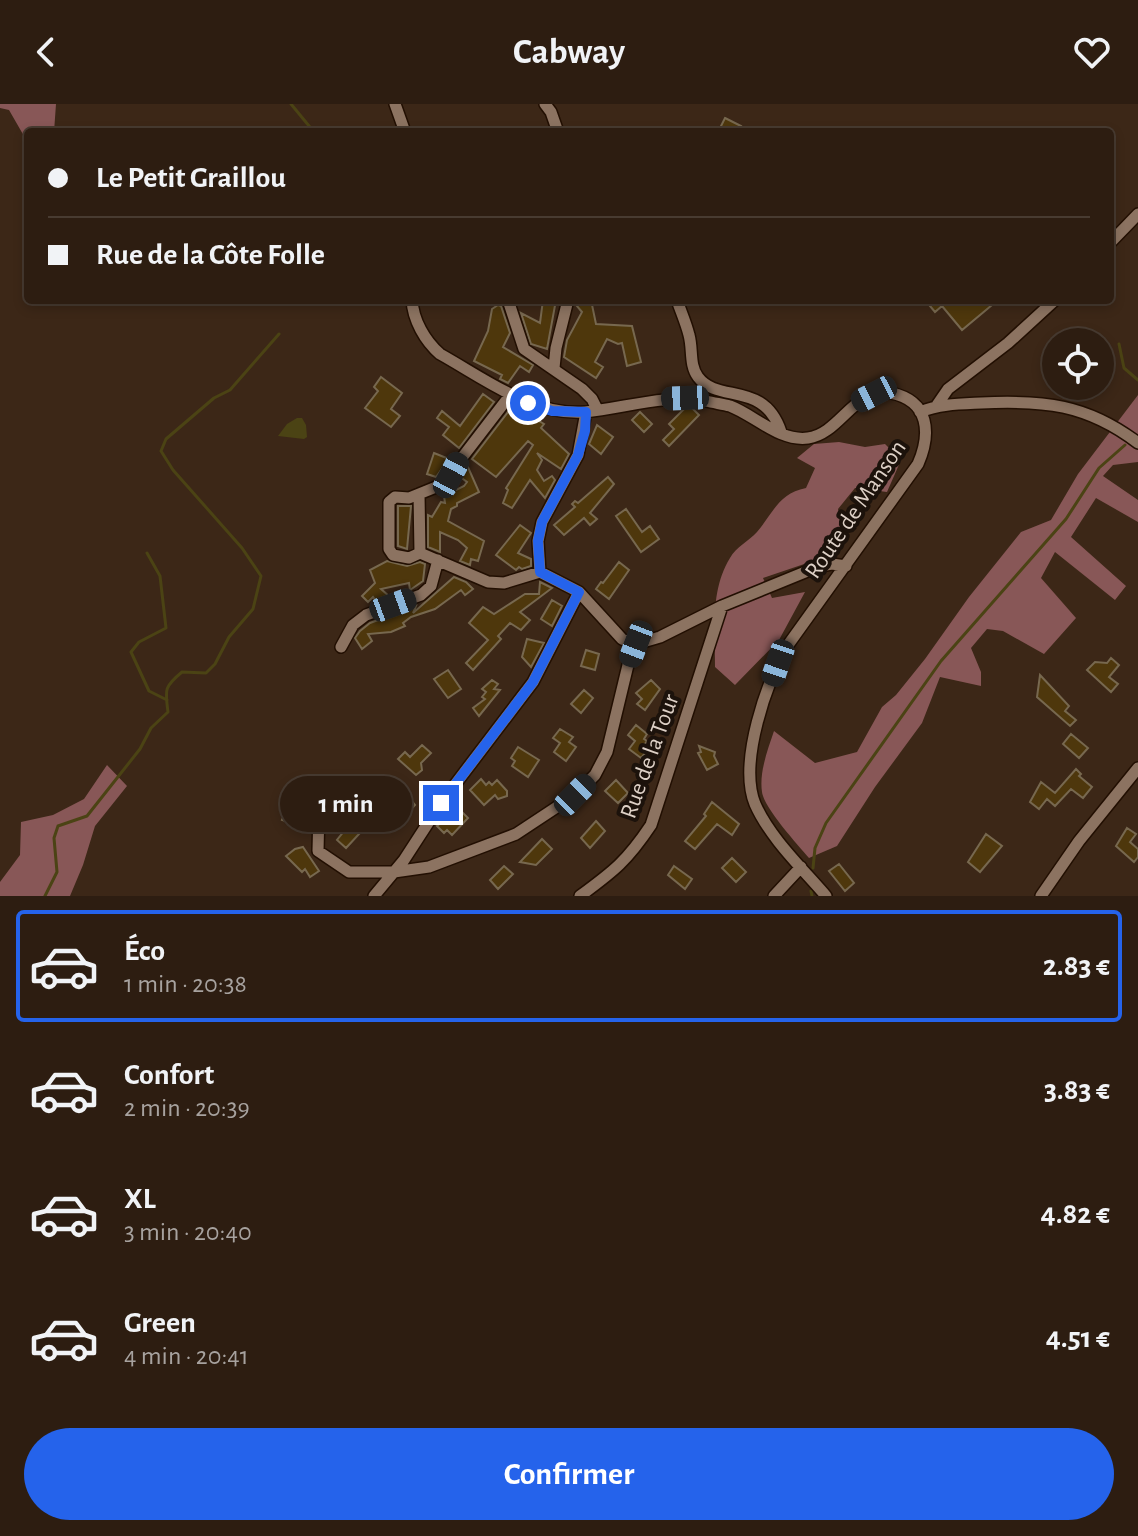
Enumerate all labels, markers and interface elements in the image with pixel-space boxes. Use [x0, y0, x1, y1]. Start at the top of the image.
icon: back [24, 30, 68, 74]
icon: heart [1070, 30, 1114, 74]
text: Cabway [513, 34, 625, 70]
text: Le Petit Graillou [96, 163, 286, 193]
text: Rue de la Côte Folle [96, 240, 325, 270]
map controls [1042, 328, 1114, 400]
button: locate [1042, 328, 1114, 400]
car [847, 372, 901, 416]
route start [510, 385, 546, 421]
car [661, 385, 709, 411]
street label: Route de Manson [801, 436, 911, 583]
car [429, 448, 473, 502]
car [366, 586, 420, 624]
car [616, 617, 656, 671]
car [759, 636, 797, 690]
street label: Rue de la Tour [616, 691, 684, 822]
car [550, 770, 600, 820]
callout: 1 min [281, 775, 413, 831]
route end [423, 785, 459, 821]
text: 1 min [319, 791, 373, 817]
icon: car [28, 930, 100, 1002]
text: Éco [124, 936, 165, 966]
text: 2.83 € [1043, 951, 1110, 981]
text: 1 min · 20:38 [124, 971, 247, 997]
icon: car [28, 1054, 100, 1126]
text: Confort [124, 1060, 214, 1090]
text: 3.83 € [1044, 1075, 1110, 1105]
text: 2 min · 20:39 [124, 1095, 250, 1121]
icon: car [28, 1178, 100, 1250]
text: XL [124, 1184, 156, 1214]
text: 4.82 € [1041, 1199, 1110, 1229]
text: 3 min · 20:40 [124, 1219, 252, 1245]
icon: car [28, 1302, 100, 1374]
text: Green [124, 1308, 196, 1338]
text: 4.51 € [1046, 1323, 1110, 1353]
text: 4 min · 20:41 [124, 1343, 249, 1369]
button: Confirmer [24, 1428, 1114, 1520]

